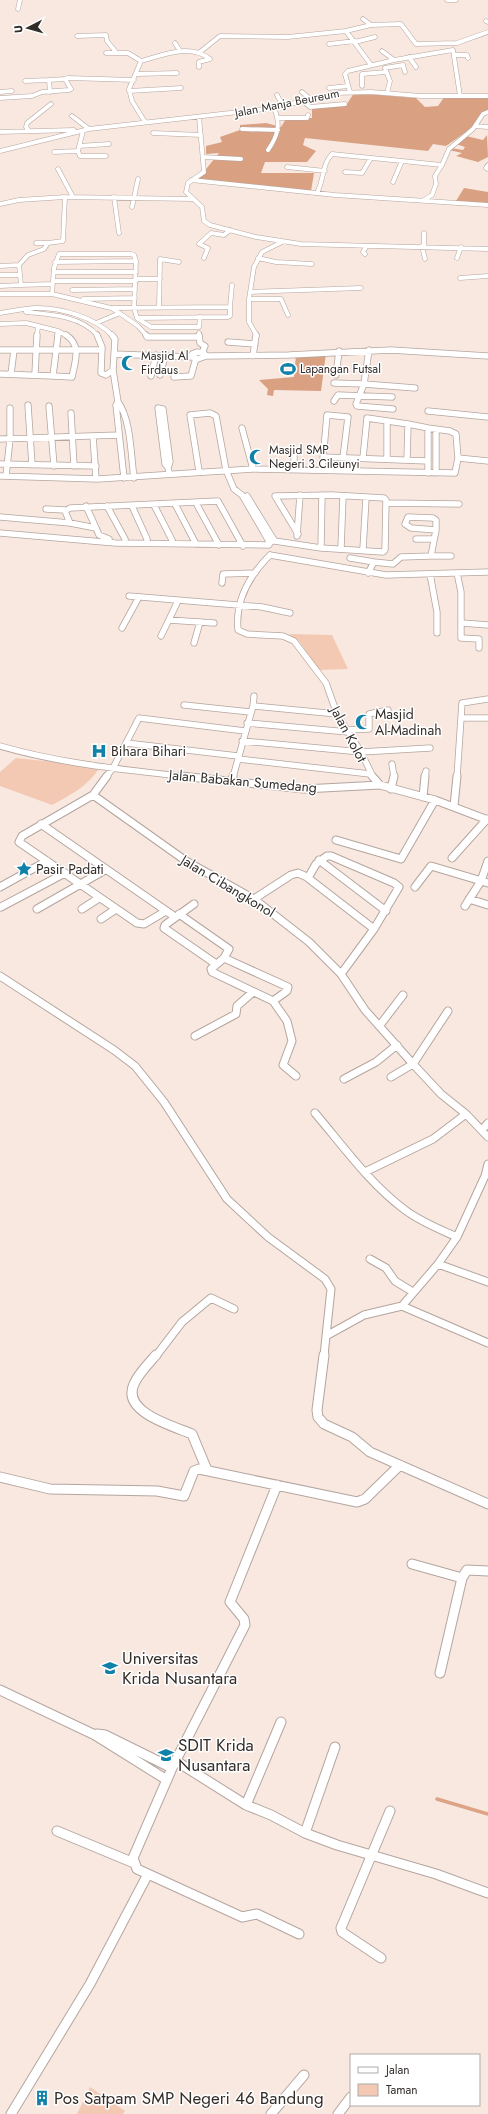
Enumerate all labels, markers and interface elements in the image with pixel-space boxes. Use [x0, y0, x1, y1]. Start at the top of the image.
north arrow [8, 8, 48, 48]
text: U [10, 24, 26, 34]
street label: Jalan Manja Beureum [231, 84, 341, 122]
place label: Masjid Al Firdaus [141, 347, 189, 379]
mosque icon: Masjid Al Firdaus [120, 354, 138, 372]
sports icon: Lapangan Futsal [279, 360, 297, 378]
place label: Lapangan Futsal [300, 360, 381, 378]
place label: Masjid SMP Negeri 3 Cileunyi [269, 441, 360, 473]
mosque icon: Masjid SMP Negeri 3 Cileunyi [248, 448, 266, 466]
street label: Jalan Kolot [325, 701, 372, 766]
place label: Masjid Al-Madinah [375, 704, 442, 740]
mosque icon: Masjid Al-Madinah [354, 713, 372, 731]
place label: Bihara Bihari [111, 741, 186, 761]
hospital icon: Bihara Bihari [90, 742, 108, 760]
street label: Jalan Babakan Sumedang [166, 764, 318, 797]
street label: Jalan Cibangkonol [175, 849, 279, 922]
place label: Pasir Padati [36, 859, 104, 879]
place icon: Pasir Padati [15, 860, 33, 878]
place label: Universitas Krida Nusantara [122, 1646, 237, 1690]
school or university icon: Universitas Krida Nusantara [101, 1659, 119, 1677]
place label: SDIT Krida Nusantara [178, 1733, 254, 1777]
school or university icon: SDIT Krida Nusantara [157, 1746, 175, 1764]
legend [350, 2054, 480, 2106]
text: Jalan [384, 2061, 409, 2079]
text: Taman [386, 2081, 418, 2099]
place label: Pos Satpam SMP Negeri 46 Bandung [54, 2086, 324, 2110]
building icon: Pos Satpam SMP Negeri 46 Bandung [33, 2089, 51, 2107]

